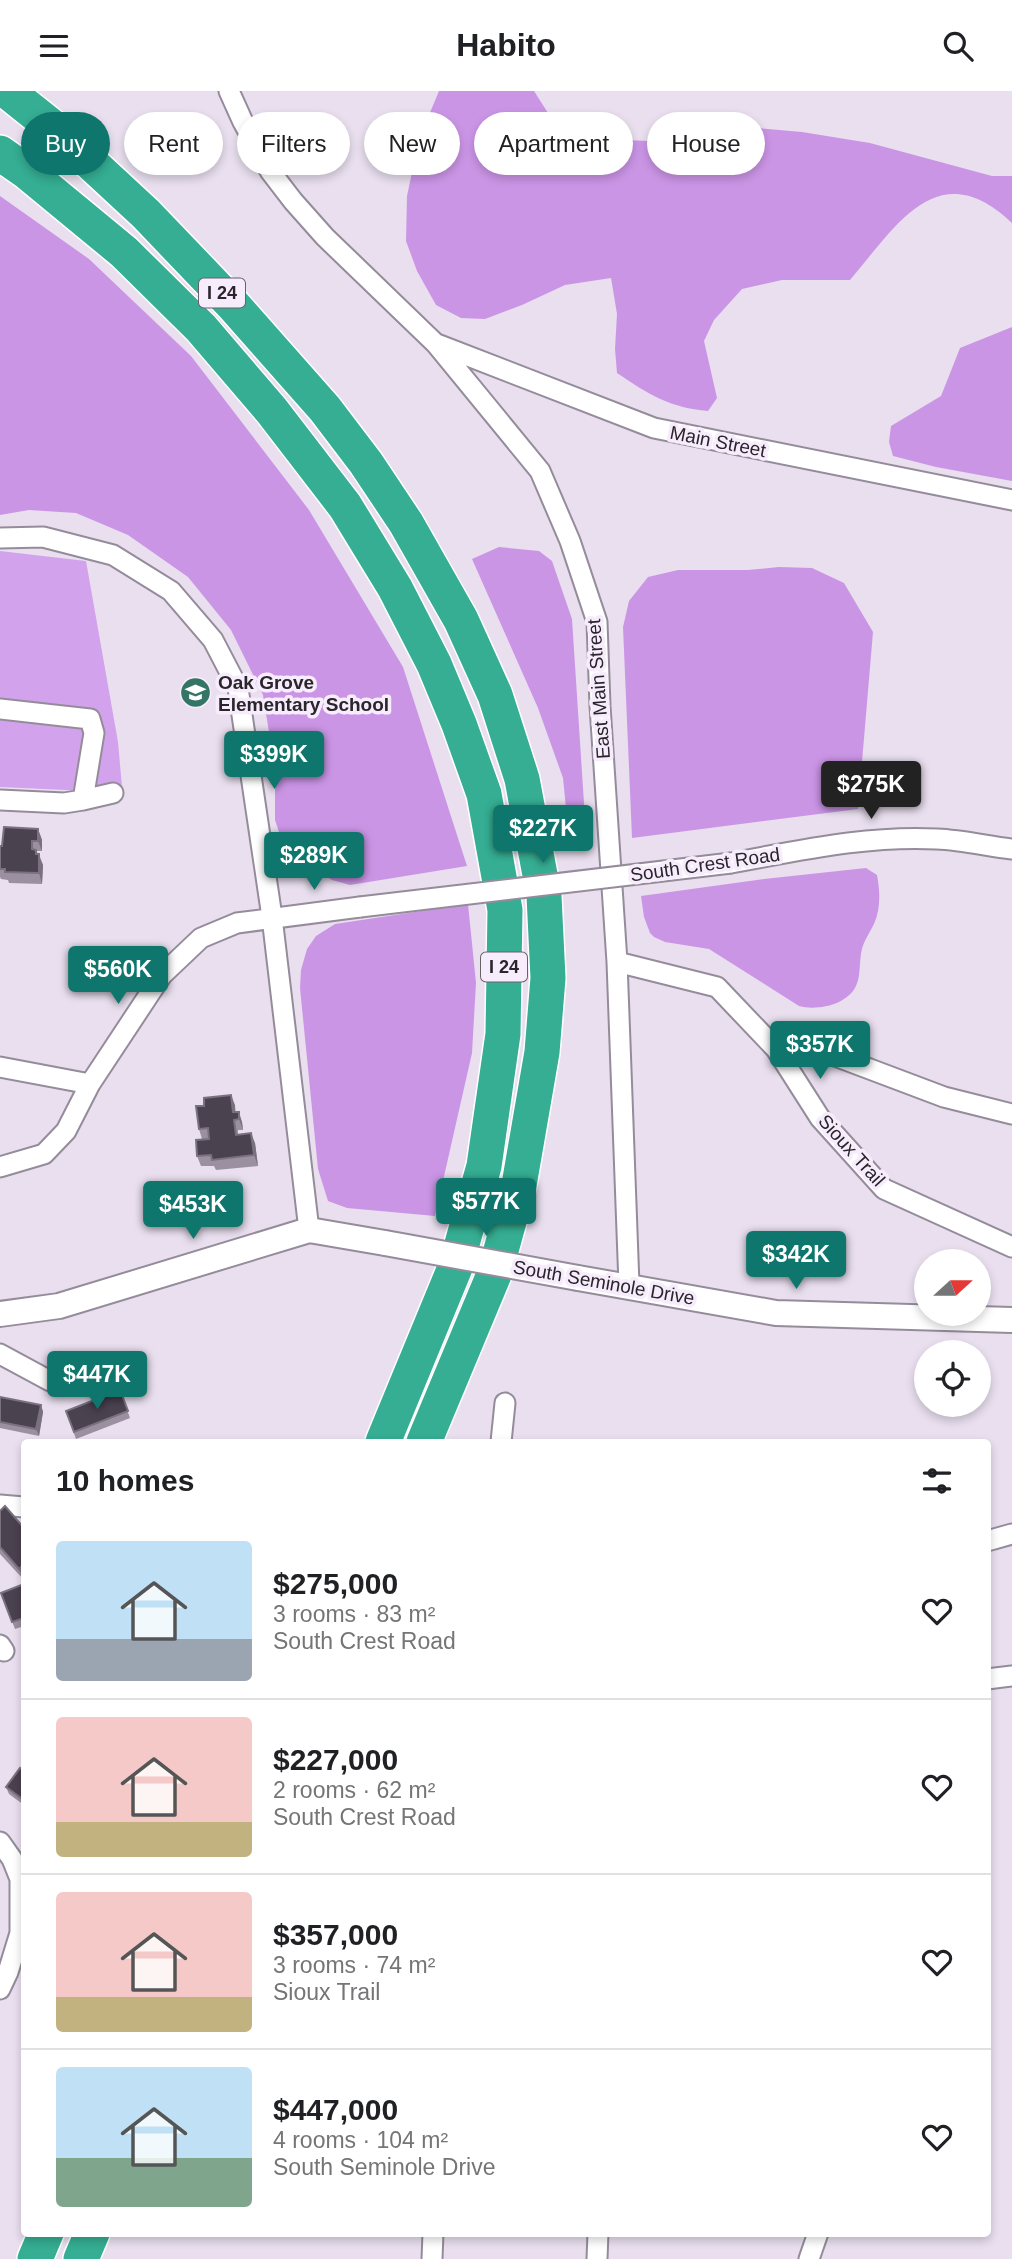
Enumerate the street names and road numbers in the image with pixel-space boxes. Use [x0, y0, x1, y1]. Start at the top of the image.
road number: I 24 [199, 279, 245, 307]
street label: Main Street [668, 422, 768, 461]
street label: East Main Street [583, 617, 614, 760]
street label: South Crest Road [629, 844, 781, 885]
road number: I 24 [481, 953, 527, 981]
street label: Sioux Trail [814, 1110, 889, 1190]
street label: South Seminole Drive [512, 1256, 696, 1309]

